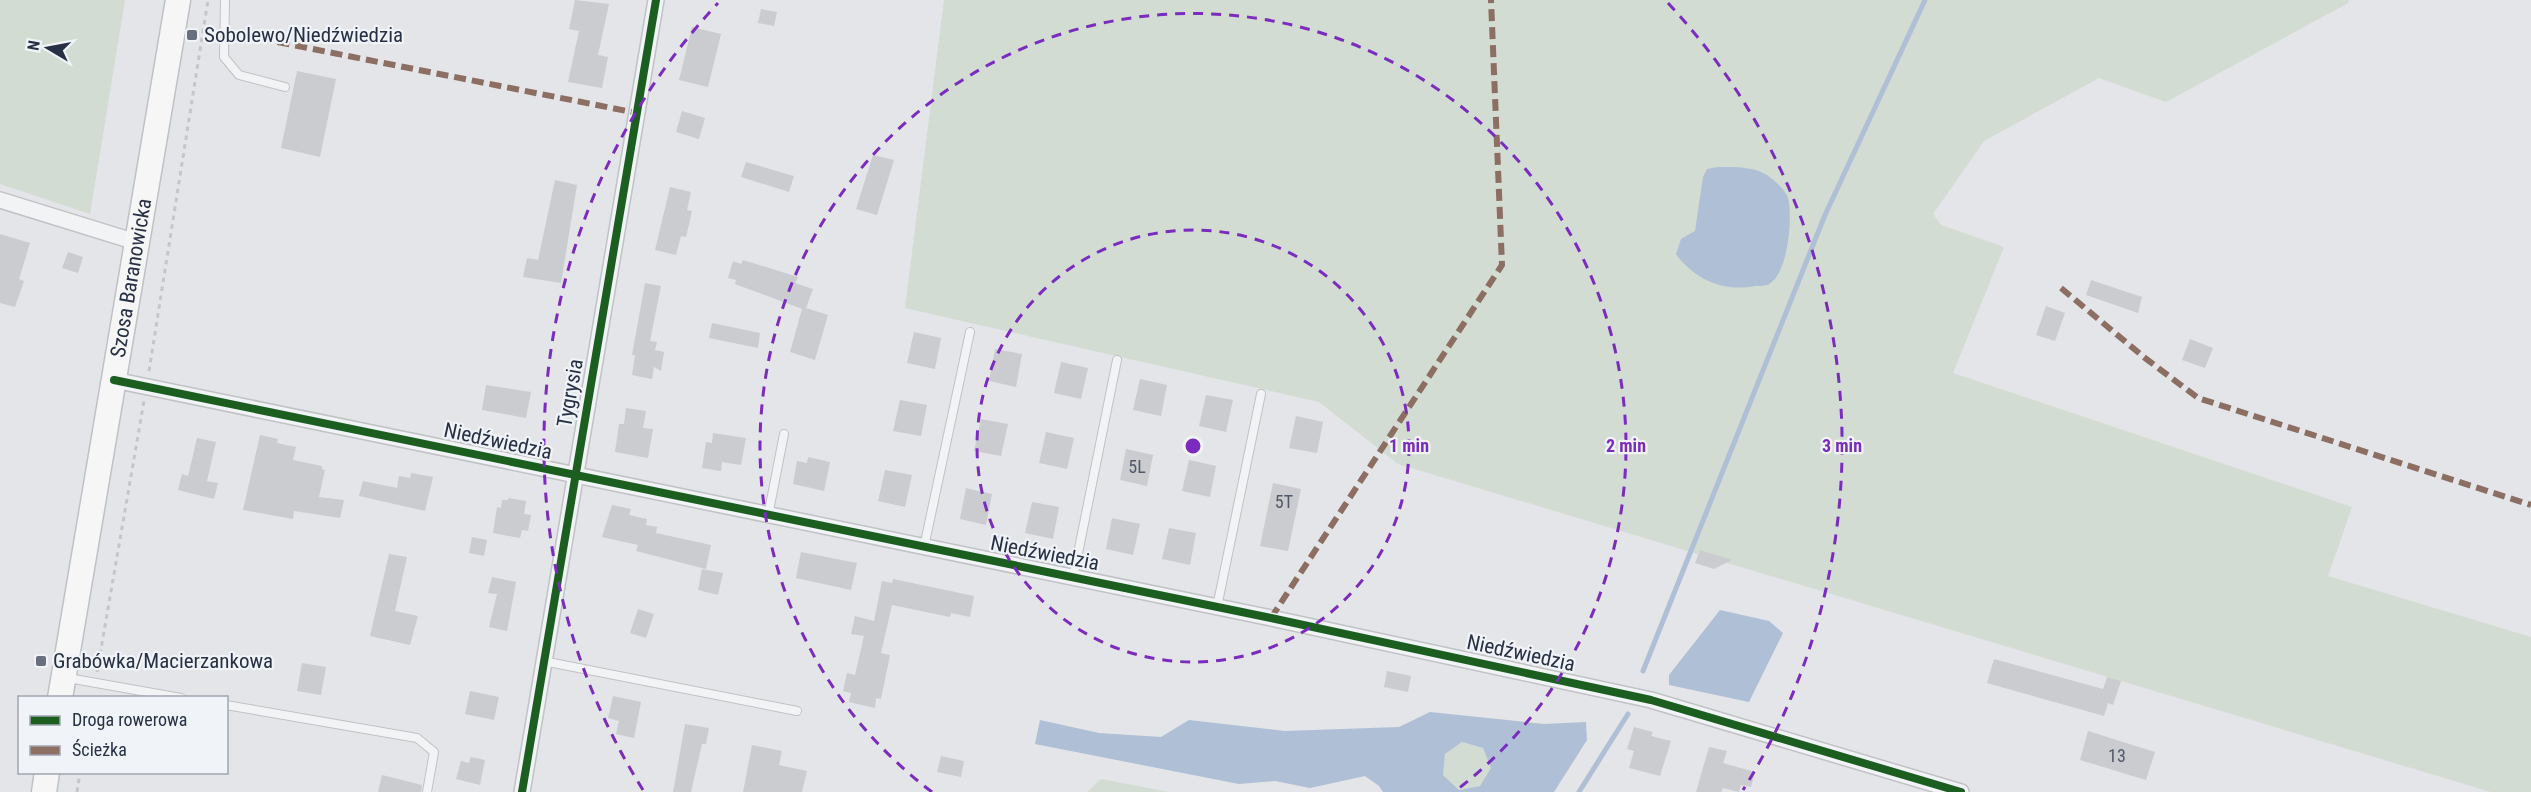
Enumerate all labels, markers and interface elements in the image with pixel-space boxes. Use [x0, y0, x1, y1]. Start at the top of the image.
north arrow [18, 18, 78, 78]
place label: Sobolewo/Niedźwiedzia [204, 23, 403, 47]
marker: Sobolewo/Niedźwiedzia [185, 28, 199, 42]
text: N [24, 39, 44, 52]
street label: Szosa Baranowicka [106, 197, 156, 359]
street label: Tygrysia [552, 357, 588, 429]
street label: Niedźwiedzia [442, 418, 554, 464]
text: 1 min [1389, 435, 1429, 456]
text: 2 min [1606, 435, 1646, 456]
text: 3 min [1822, 435, 1862, 456]
centre of rings [1183, 436, 1203, 456]
house number: 5L [1128, 456, 1146, 477]
house number: 5T [1275, 491, 1293, 512]
street label: Niedźwiedzia [989, 531, 1101, 575]
street label: Niedźwiedzia [1465, 630, 1577, 676]
place label: Grabówka/Macierzankowa [53, 649, 273, 673]
marker: Grabówka/Macierzankowa [34, 654, 48, 668]
legend [18, 696, 228, 774]
text: Droga rowerowa [72, 709, 187, 730]
text: Ścieżka [72, 739, 127, 760]
house number: 13 [2108, 745, 2126, 766]

